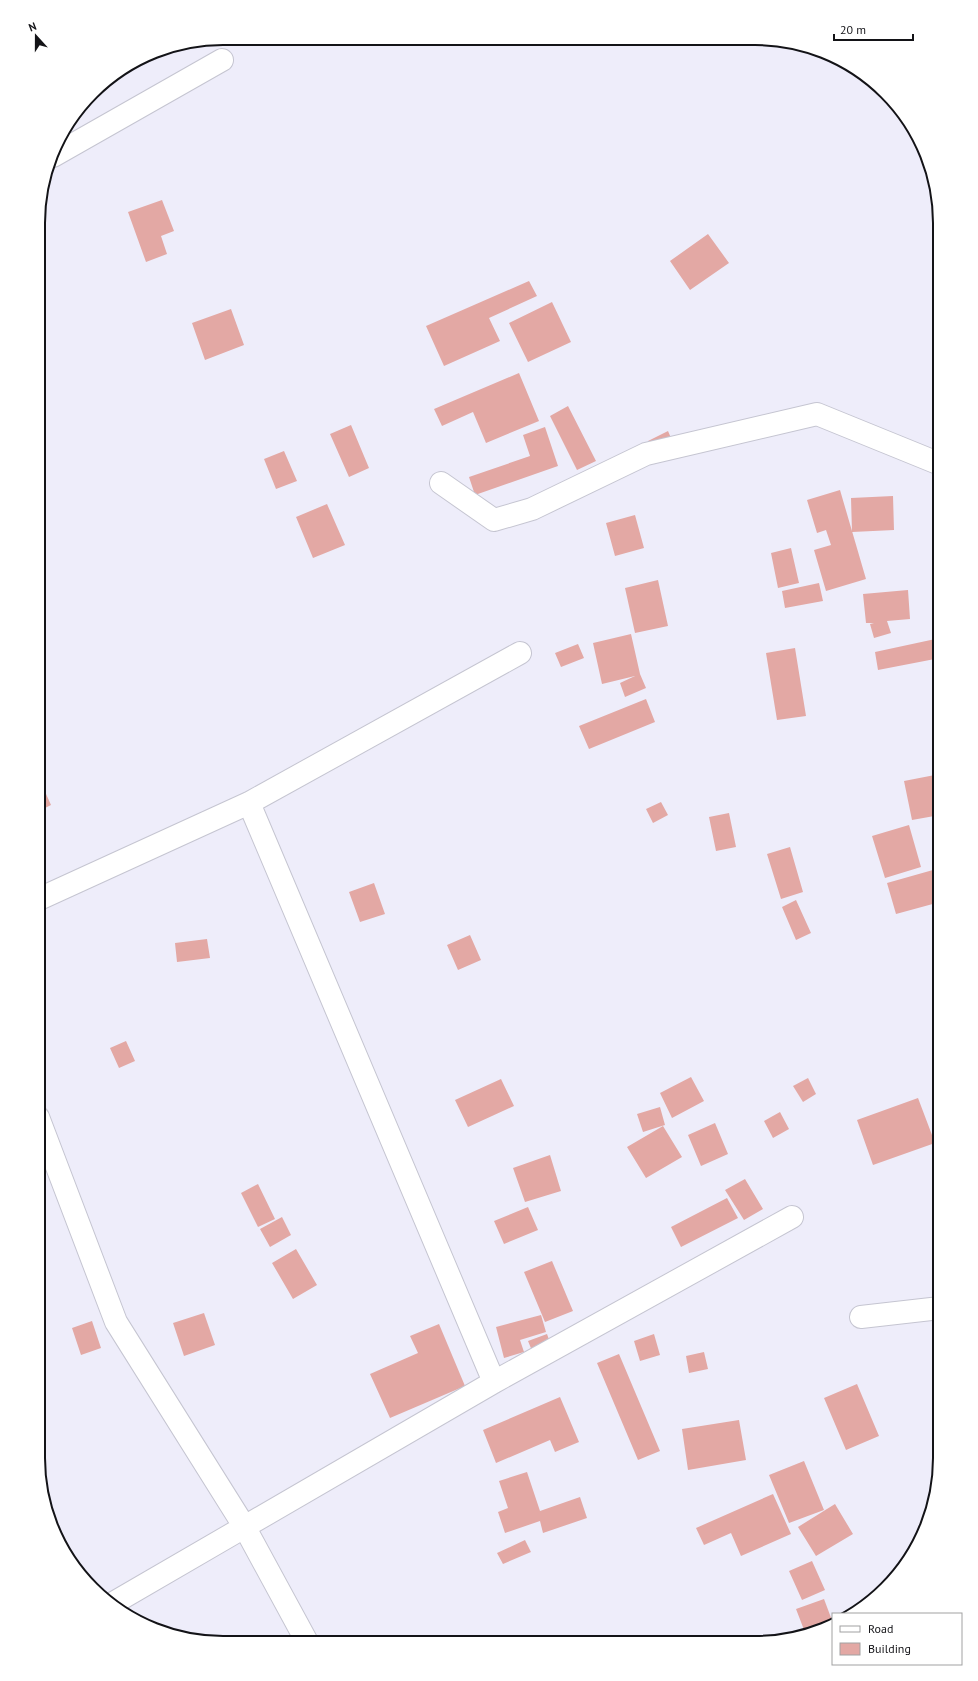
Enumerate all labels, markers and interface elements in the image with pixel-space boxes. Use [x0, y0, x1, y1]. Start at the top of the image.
north arrow [16, 16, 56, 56]
scale bar [834, 16, 913, 42]
text: N [27, 19, 38, 34]
text: 20 m [840, 22, 866, 37]
legend [832, 1613, 962, 1665]
text: Road [868, 1621, 893, 1636]
text: Building [868, 1641, 911, 1656]

